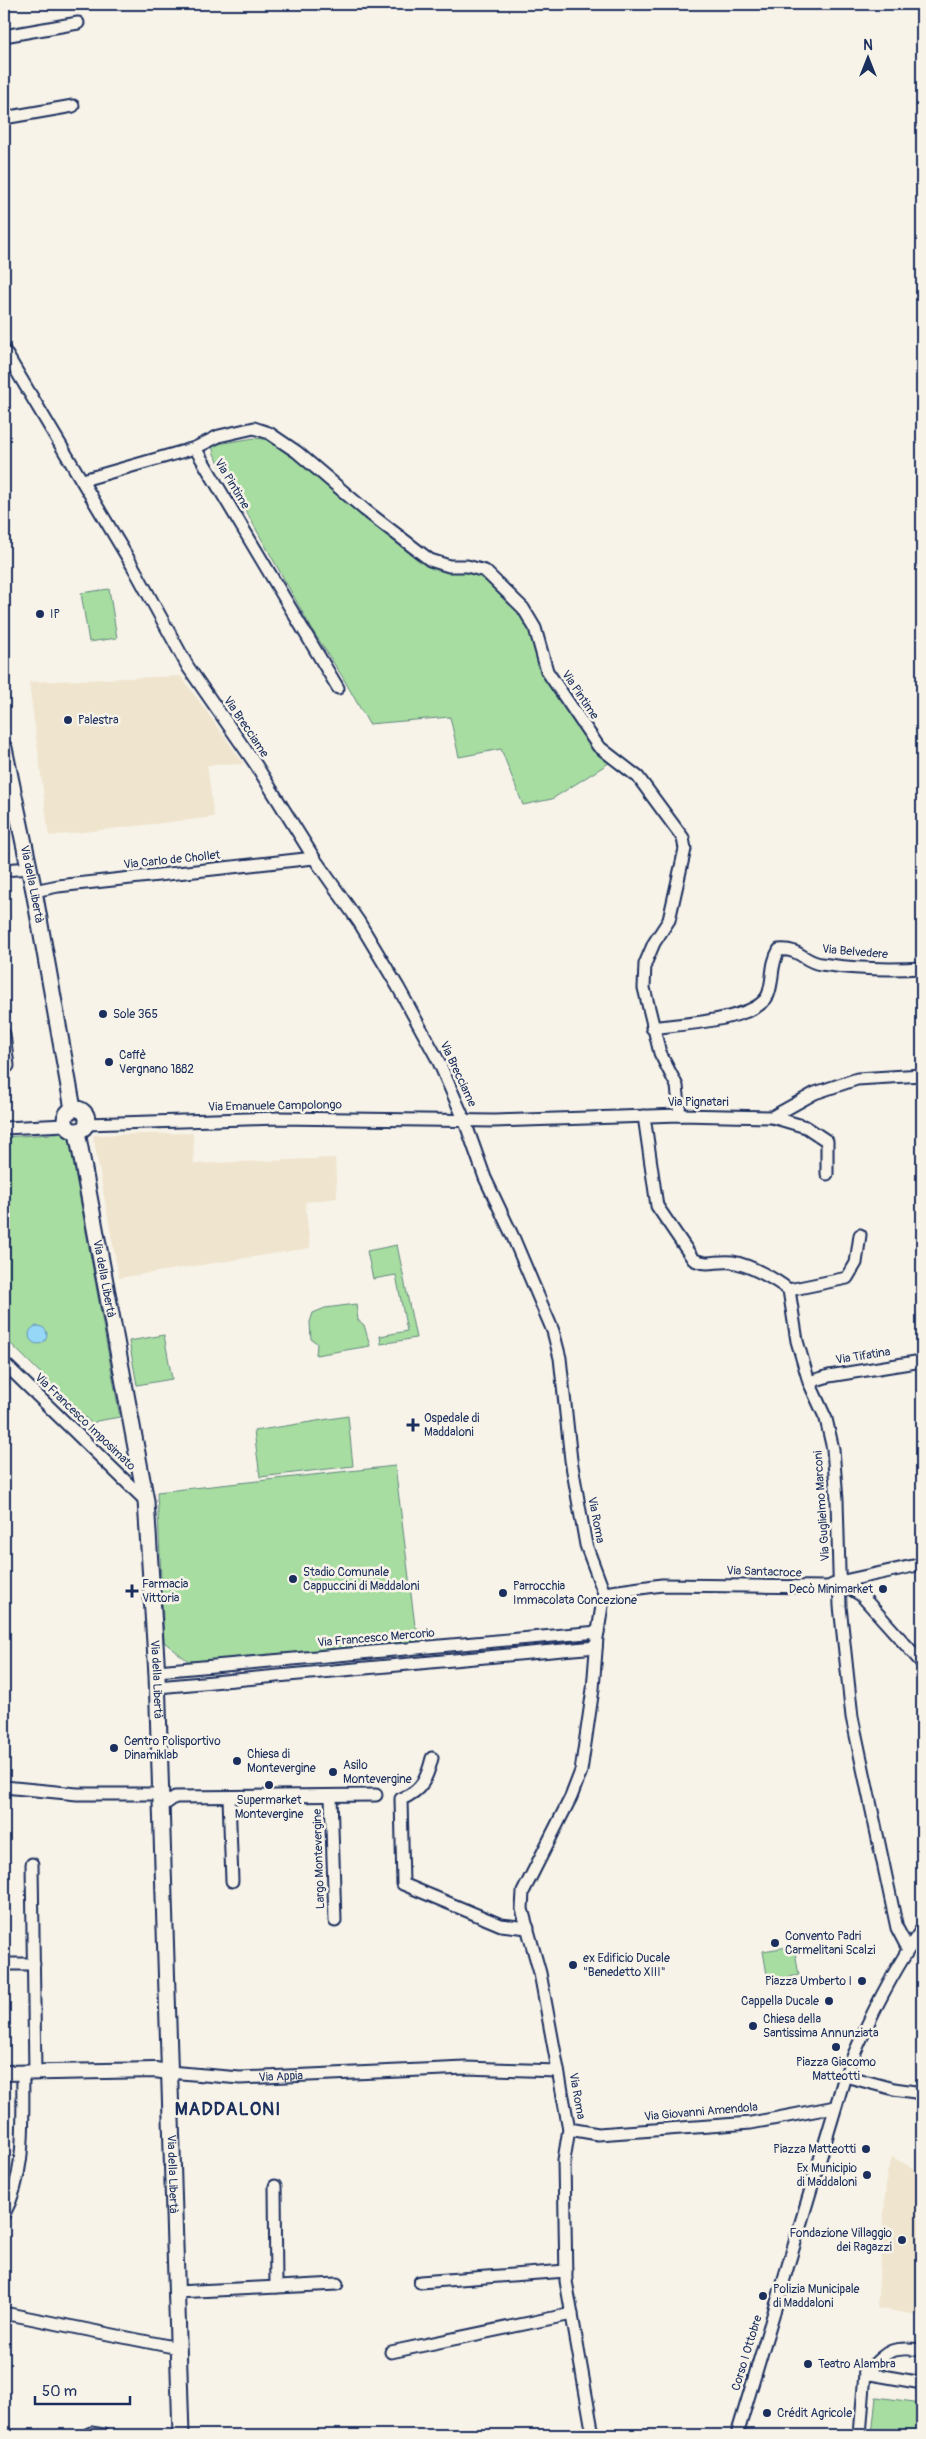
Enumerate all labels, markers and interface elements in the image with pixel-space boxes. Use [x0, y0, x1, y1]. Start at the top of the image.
north arrow [844, 32, 894, 82]
text: N [863, 37, 873, 54]
street label: Via Pintime [211, 456, 253, 512]
place label: IP [50, 607, 60, 622]
marker: IP [34, 608, 46, 620]
street label: Via Pintime [558, 668, 602, 723]
street label: Via Brecciame [220, 693, 272, 761]
place label: Palestra [78, 713, 119, 728]
marker: Palestra [62, 714, 74, 726]
street label: Via della Libertà [17, 844, 47, 925]
street label: Via Carlo de Chollet [123, 847, 221, 873]
street label: Via Belvedere [821, 942, 889, 962]
place label: Sole 365 [113, 1007, 158, 1022]
marker: Sole 365 [97, 1008, 109, 1020]
street label: Via Brecciame [436, 1039, 480, 1109]
place label: Caffè Vergnano 1882 [119, 1048, 194, 1077]
marker: Caffè Vergnano 1882 [103, 1056, 115, 1068]
street label: Via Pignatari [667, 1095, 729, 1110]
street label: Via Emanuele Campolongo [208, 1097, 343, 1115]
street label: Via della Libertà [90, 1238, 119, 1319]
street label: Via Tifatina [835, 1344, 892, 1368]
street label: Via Francesco Imposimato [32, 1370, 139, 1474]
place label: Ospedale di Maddaloni [424, 1411, 479, 1440]
marker: Ospedale di Maddaloni [406, 1418, 420, 1432]
street label: Via Guglielmo Marconi [811, 1450, 833, 1562]
street label: Via Roma [584, 1496, 608, 1545]
street label: Via Santacroce [726, 1563, 802, 1581]
place label: Stadio Comunale Cappuccini di Maddaloni [303, 1565, 419, 1594]
marker: Stadio Comunale Cappuccini di Maddaloni [287, 1573, 299, 1585]
place label: Farmacia Vittoria [142, 1577, 189, 1606]
place label: Parrocchia Immacolata Concezione [513, 1579, 637, 1608]
place label: Decò Minimarket [789, 1582, 873, 1597]
marker: Decò Minimarket [877, 1583, 889, 1595]
marker: Farmacia Vittoria [126, 1585, 138, 1597]
marker: Parrocchia Immacolata Concezione [497, 1587, 509, 1599]
street label: Via Francesco Mercorio [317, 1625, 436, 1651]
street label: Via della Libertà [147, 1639, 166, 1719]
place label: Centro Polisportivo Dinamiklab [124, 1734, 221, 1763]
marker: Centro Polisportivo Dinamiklab [108, 1742, 120, 1754]
place label: Chiesa di Montevergine [247, 1747, 316, 1776]
marker: Chiesa di Montevergine [231, 1755, 243, 1767]
place label: Asilo Montevergine [343, 1758, 412, 1787]
marker: Asilo Montevergine [327, 1766, 339, 1778]
marker: Supermarket Montevergine [263, 1779, 275, 1791]
place label: Supermarket Montevergine [235, 1793, 303, 1822]
street label: Largo Montevergine [310, 1808, 328, 1909]
place label: Convento Padri Carmelitani Scalzi [785, 1929, 875, 1958]
marker: Convento Padri Carmelitani Scalzi [769, 1937, 781, 1949]
place label: ex Edificio Ducale "Benedetto XIII" [583, 1951, 670, 1980]
marker: ex Edificio Ducale "Benedetto XIII" [567, 1959, 579, 1971]
place label: Piazza Umberto I [765, 1974, 852, 1989]
marker: Piazza Umberto I [856, 1975, 868, 1987]
place label: Cappella Ducale [741, 1994, 819, 2009]
marker: Cappella Ducale [823, 1995, 835, 2007]
place label: Chiesa della Santissima Annunziata [763, 2012, 879, 2041]
marker: Chiesa della Santissima Annunziata [747, 2020, 759, 2032]
marker: Piazza Giacomo Matteotti [830, 2041, 842, 2053]
place label: Piazza Giacomo Matteotti [796, 2055, 877, 2084]
street label: Via Appia [258, 2068, 304, 2085]
street label: Via Roma [566, 2072, 589, 2121]
district label: MADDALONI [175, 2098, 281, 2121]
street label: Via Giovanni Amendola [643, 2100, 759, 2124]
street label: Via della Libertà [164, 2134, 182, 2214]
place label: Piazza Matteotti [773, 2142, 856, 2157]
marker: Piazza Matteotti [860, 2143, 872, 2155]
place label: Ex Municipio di Maddaloni [797, 2161, 858, 2190]
marker: Ex Municipio di Maddaloni [861, 2169, 873, 2181]
place label: Fondazione Villaggio dei Ragazzi [790, 2226, 893, 2255]
marker: Fondazione Villaggio dei Ragazzi [896, 2234, 908, 2246]
place label: Polizia Municipale di Maddaloni [773, 2282, 860, 2311]
marker: Polizia Municipale di Maddaloni [757, 2290, 769, 2302]
street label: Corso I Ottobre [728, 2313, 766, 2393]
place label: Teatro Alambra [818, 2357, 896, 2372]
marker: Teatro Alambra [802, 2358, 814, 2370]
scale bar [35, 2374, 130, 2406]
text: 50 m [42, 2382, 77, 2401]
place label: Crédit Agricole [777, 2406, 852, 2421]
marker: Crédit Agricole [761, 2407, 773, 2419]

